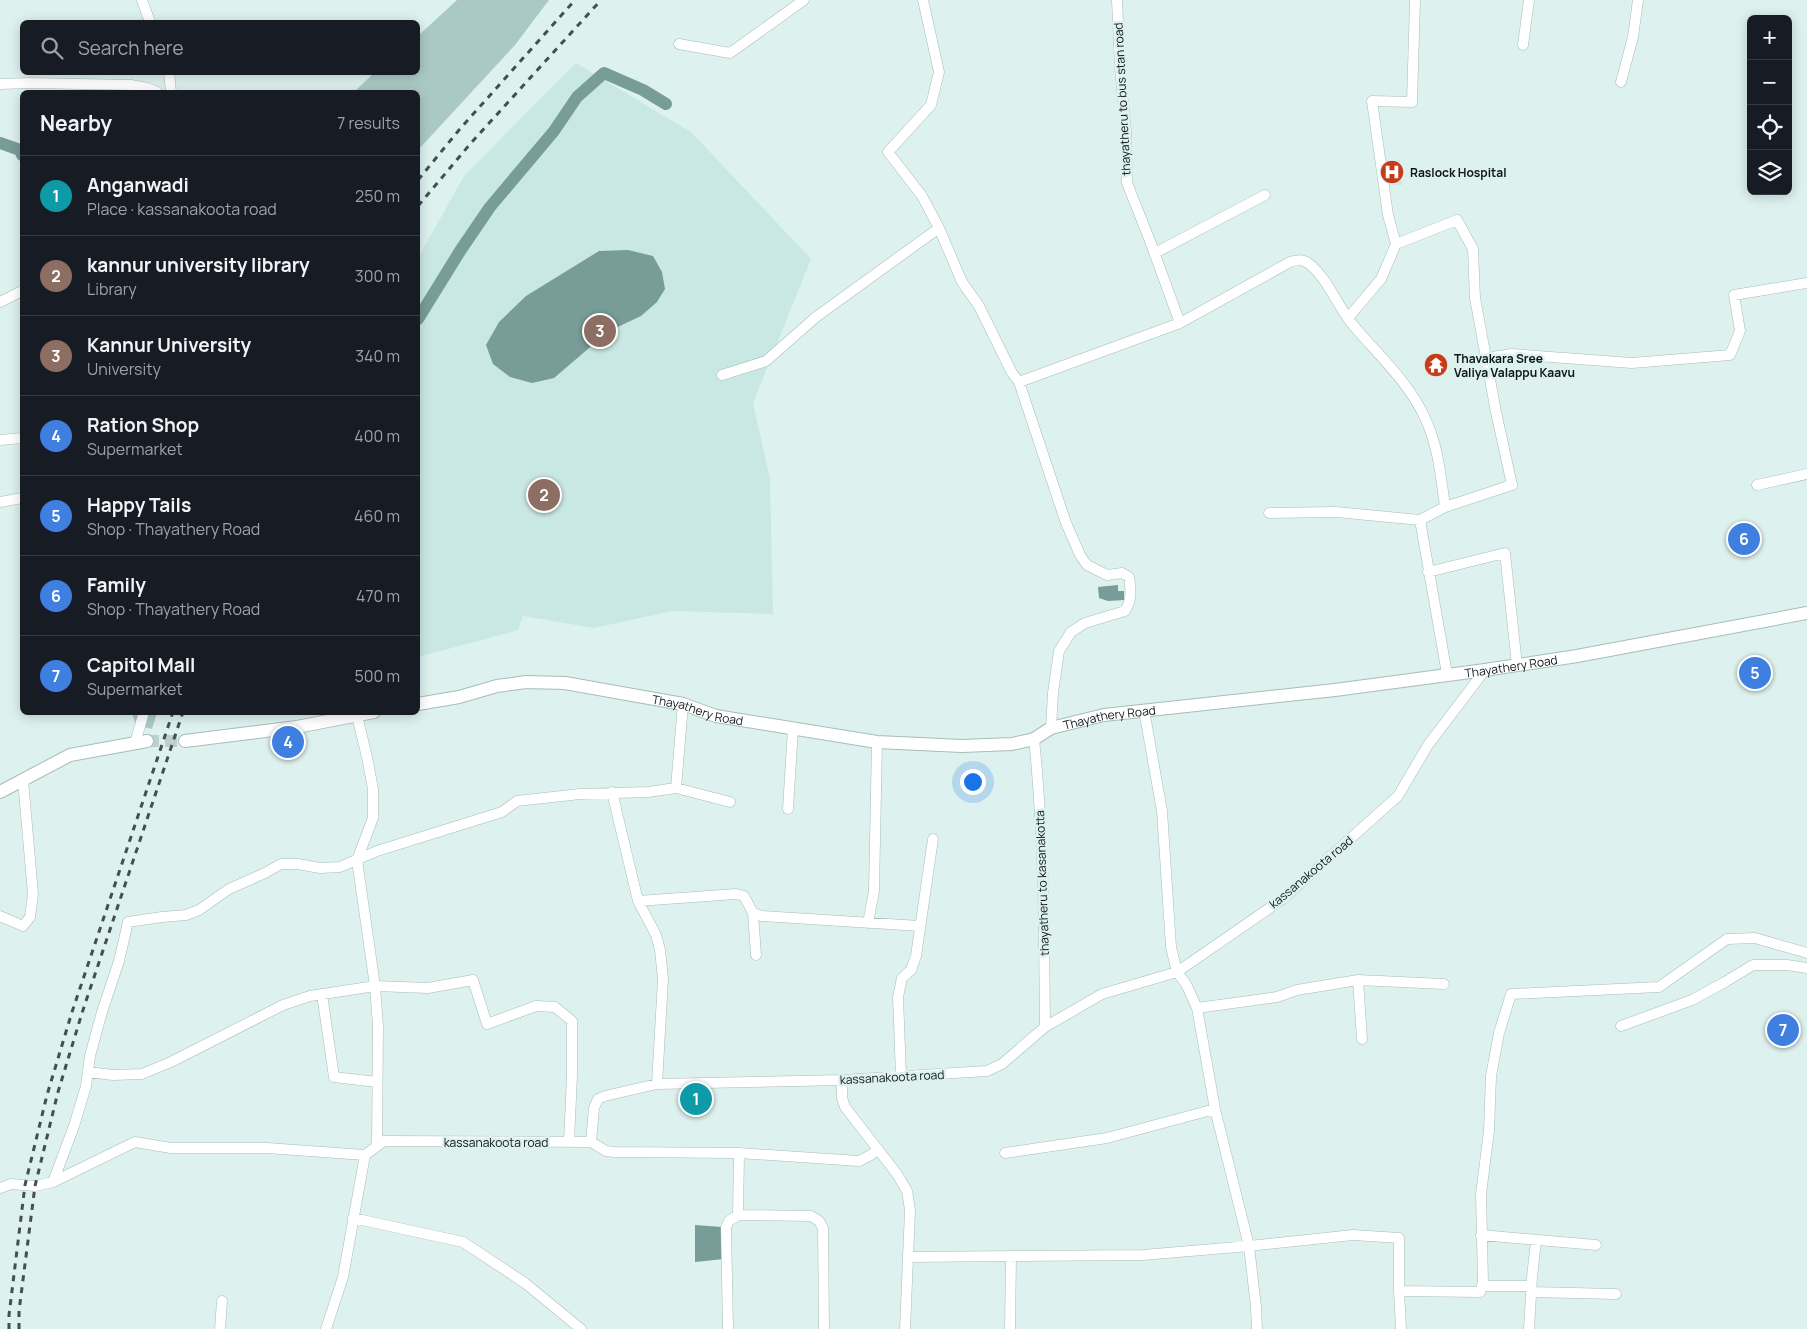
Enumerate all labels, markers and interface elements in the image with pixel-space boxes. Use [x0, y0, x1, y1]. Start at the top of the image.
map controls [1747, 15, 1792, 195]
button: + [1747, 15, 1792, 60]
search box [20, 20, 420, 75]
street label: thayatheru to bus stan road [1110, 22, 1134, 176]
icon: search [38, 34, 66, 62]
text: Search here [78, 35, 184, 61]
button: − [1747, 60, 1792, 105]
button: locate [1747, 105, 1792, 150]
text: Nearby [40, 109, 112, 137]
text: 7 results [337, 112, 400, 134]
button: layers [1747, 150, 1792, 195]
hospital icon: Raslock Hospital [1379, 159, 1405, 185]
place label: Raslock Hospital [1410, 164, 1507, 181]
text: Anganwadi [87, 172, 189, 198]
text: 1 [52, 185, 60, 207]
text: 250 m [355, 185, 400, 207]
text: Place · kassanakoota road [87, 198, 277, 220]
text: kannur university library [87, 252, 310, 278]
text: 2 [51, 265, 61, 287]
text: 300 m [355, 265, 400, 287]
text: Library [87, 278, 137, 300]
pin: 3 [584, 312, 616, 350]
text: Kannur University [87, 332, 251, 358]
text: 3 [51, 345, 61, 367]
text: 340 m [355, 345, 400, 367]
place label: Thavakara Sree Valiya Valappu Kaavu [1454, 350, 1575, 381]
temple icon: Thavakara Sree Valiya Valappu Kaavu [1423, 352, 1449, 378]
text: University [87, 358, 161, 380]
text: Ration Shop [87, 412, 199, 438]
text: 4 [51, 425, 61, 447]
text: 400 m [354, 425, 400, 447]
text: Supermarket [87, 438, 183, 460]
pin: 2 [528, 476, 560, 514]
text: Happy Tails [87, 492, 191, 518]
text: 5 [51, 505, 61, 527]
text: 460 m [354, 505, 400, 527]
text: Shop · Thayathery Road [87, 518, 260, 540]
pin: 6 [1728, 520, 1760, 558]
text: Family [87, 572, 146, 598]
text: 6 [51, 585, 61, 607]
text: 470 m [356, 585, 400, 607]
text: Shop · Thayathery Road [87, 598, 260, 620]
street label: Thayathery Road [1463, 651, 1559, 681]
text: Capitol Mall [87, 652, 195, 678]
pin: 5 [1739, 654, 1771, 692]
text: 7 [52, 665, 60, 687]
text: 500 m [354, 665, 400, 687]
text: Supermarket [87, 678, 183, 700]
street label: Thayathery Road [651, 690, 745, 729]
street label: Thayathery Road [1061, 701, 1157, 733]
pin: 4 [272, 723, 304, 761]
your location [960, 769, 986, 795]
street label: thayatheru to kasanakotta [1031, 810, 1053, 956]
street label: kassanakoota road [1265, 832, 1357, 912]
pin: 7 [1767, 1011, 1799, 1049]
street label: kassanakoota road [839, 1066, 945, 1088]
pin: 1 [680, 1080, 712, 1118]
street label: kassanakoota road [444, 1134, 548, 1151]

